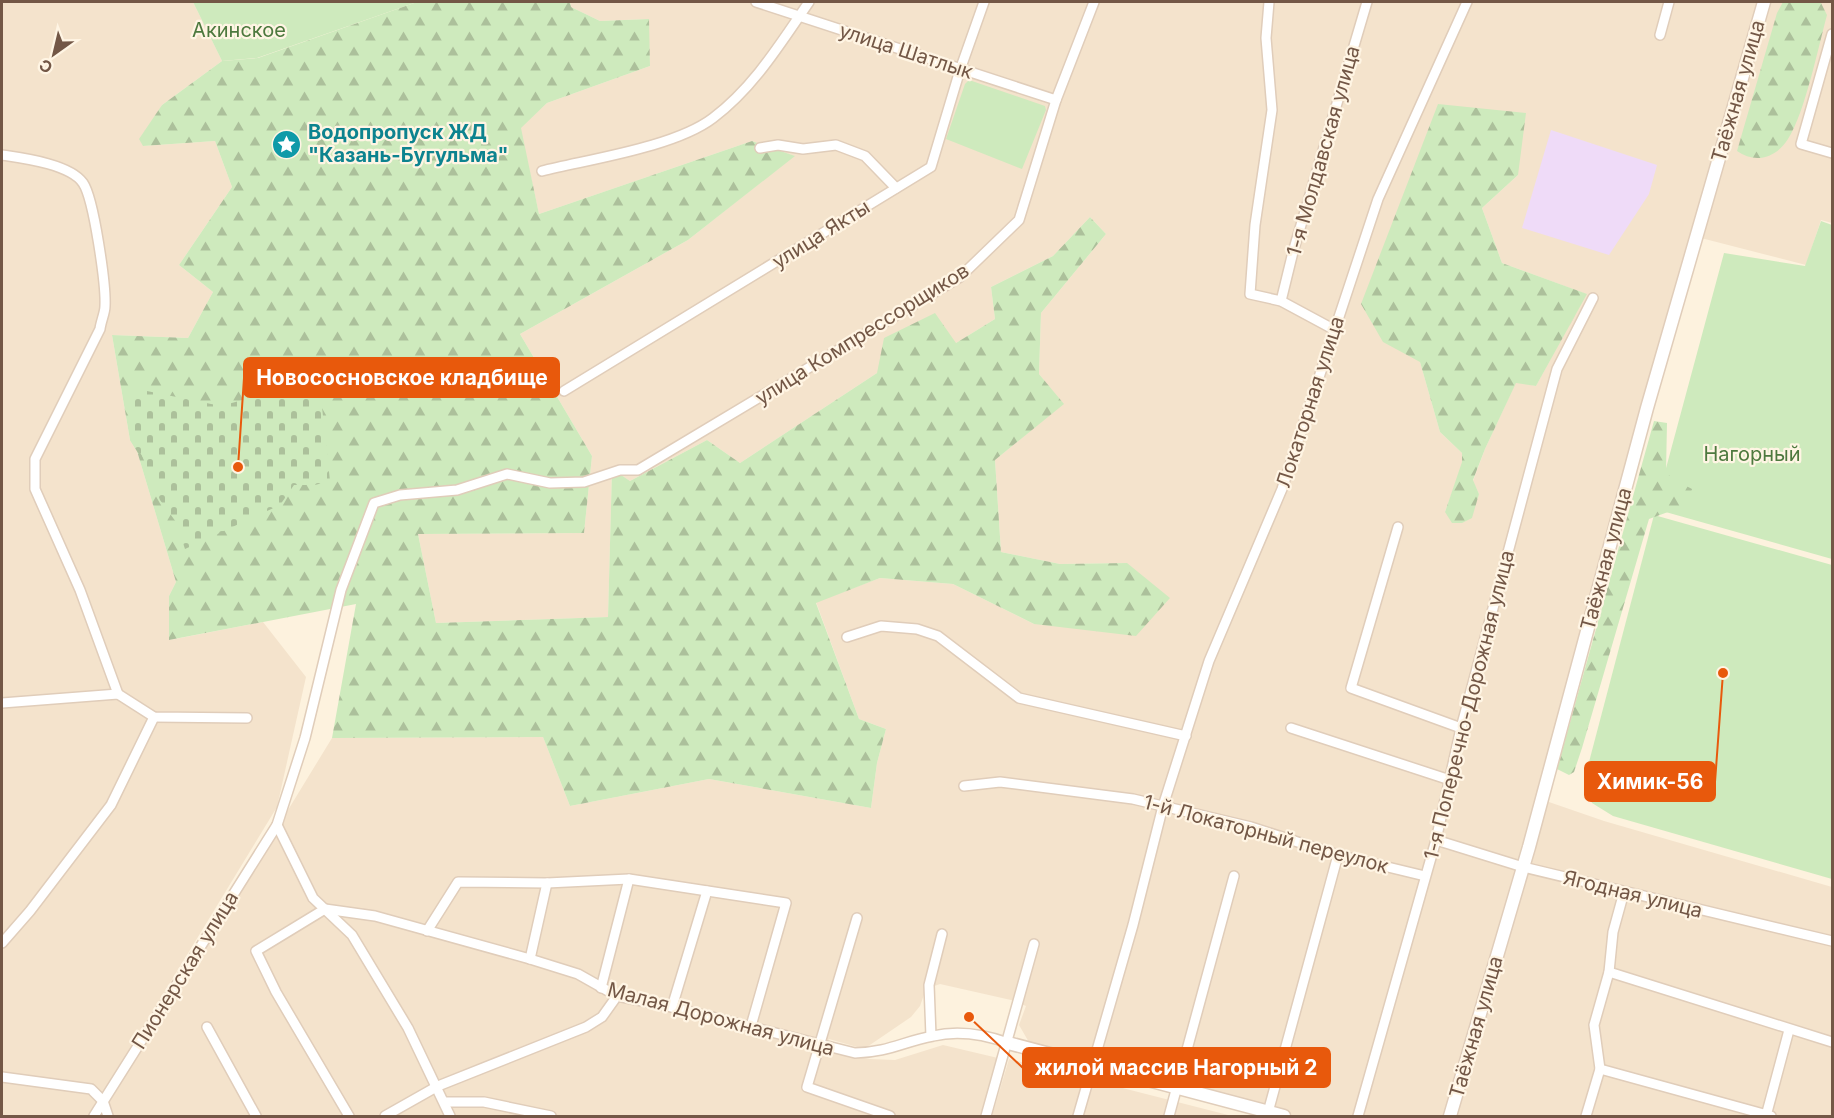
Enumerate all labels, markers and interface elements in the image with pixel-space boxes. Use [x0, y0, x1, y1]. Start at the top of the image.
street label: Таёжная улица [1706, 17, 1770, 165]
park label: Акинское [192, 18, 286, 42]
street label: улица Шатлык [836, 18, 976, 84]
north arrow [24, 24, 84, 84]
street label: 1-я Молдавская улица [1281, 43, 1365, 259]
text: С [35, 55, 56, 78]
place label: Водопропуск ЖД "Казань-Бугульма" [308, 120, 508, 167]
place icon: Водопропуск ЖД "Казань-Бугульма" [271, 128, 303, 160]
street label: улица Якты [768, 195, 874, 273]
street label: улица Компрессорщиков [751, 258, 973, 410]
street label: Локаторная улица [1271, 313, 1349, 491]
callout: Новососновское кладбище [244, 358, 559, 397]
text: Новососновское кладбище [256, 365, 548, 390]
park label: Нагорный [1703, 442, 1801, 466]
street label: Таёжная улица [1575, 485, 1637, 633]
street label: 1-я Поперечно-Дорожная улица [1419, 548, 1519, 862]
callout: Химик-56 [1585, 762, 1715, 801]
text: Химик-56 [1597, 769, 1703, 794]
street label: 1-й Локаторный переулок [1141, 790, 1391, 878]
street label: Ягодная улица [1561, 865, 1705, 923]
street label: Пионерская улица [127, 887, 243, 1053]
street label: Таёжная улица [1444, 953, 1508, 1101]
street label: Малая Дорожная улица [605, 977, 837, 1061]
callout: жилой массив Нагорный 2 [1023, 1048, 1330, 1087]
text: жилой массив Нагорный 2 [1034, 1055, 1318, 1080]

